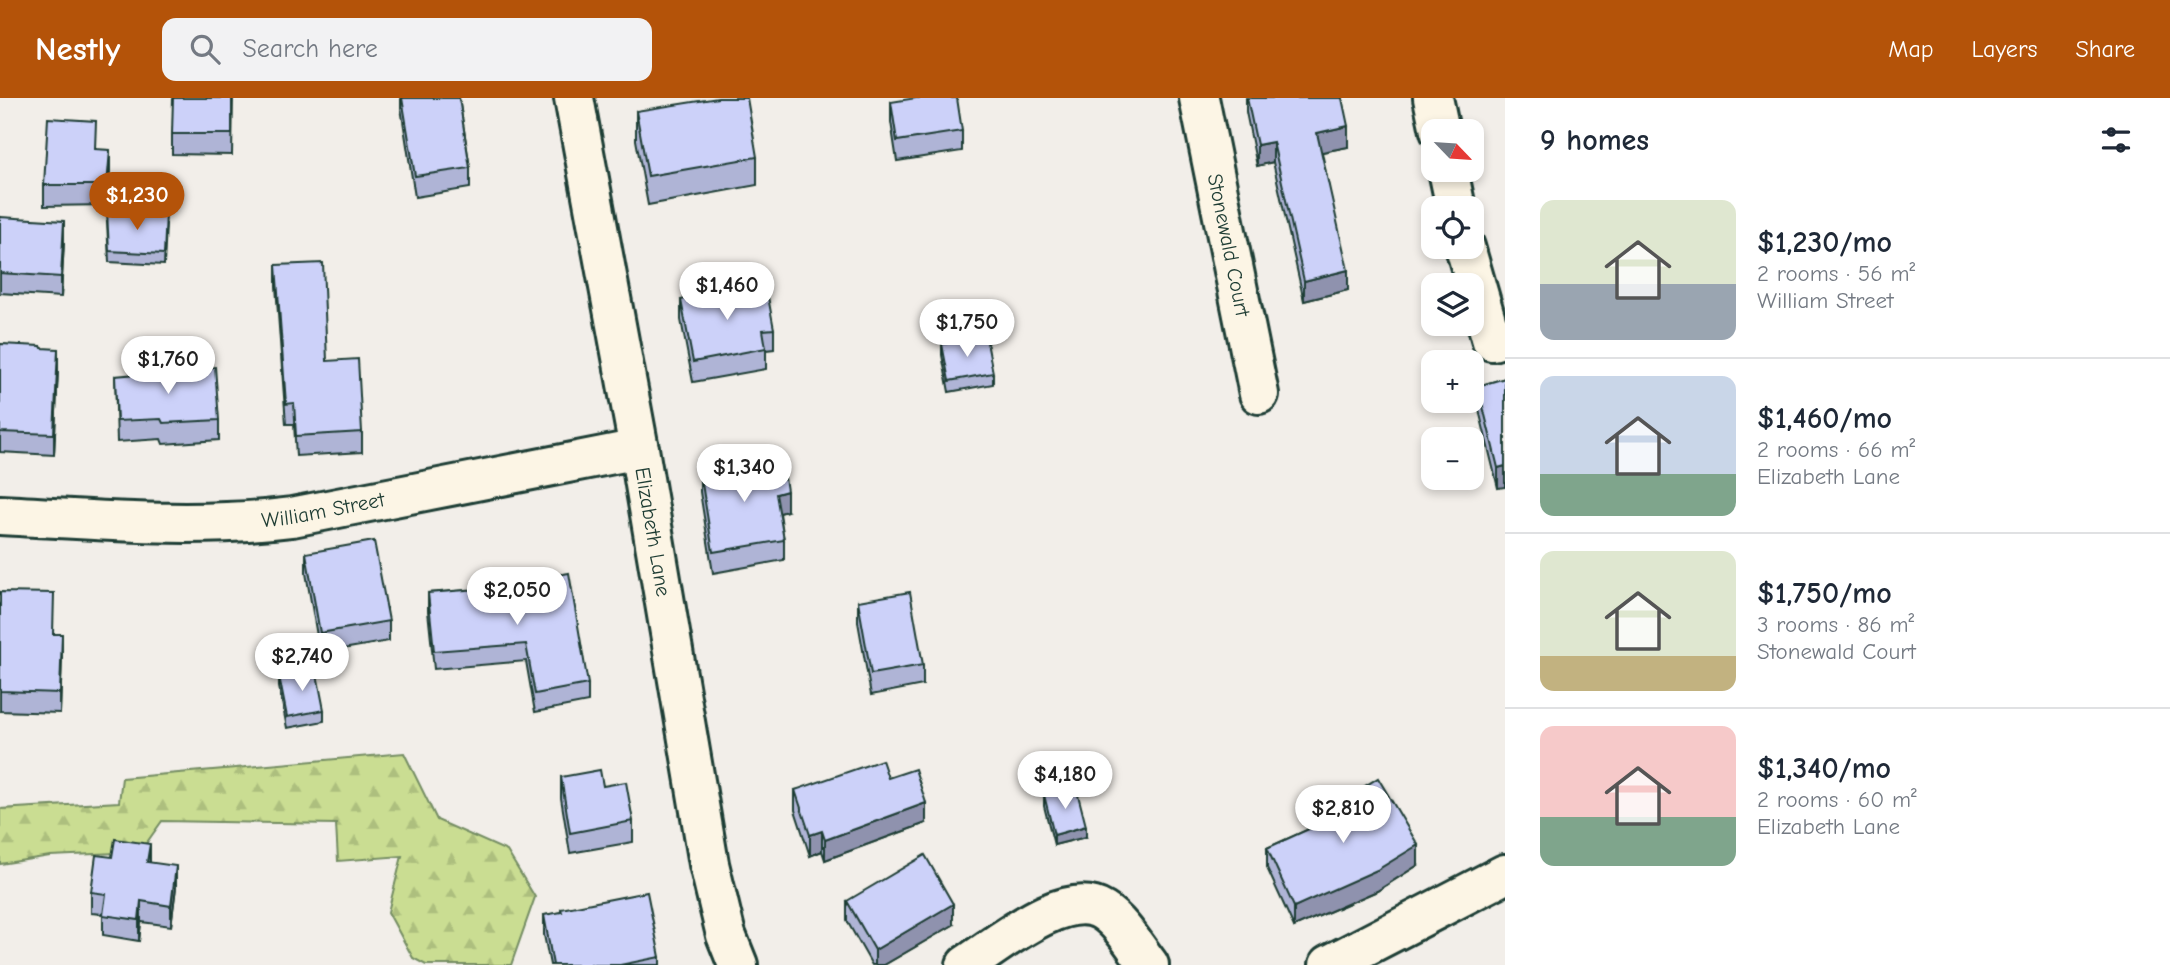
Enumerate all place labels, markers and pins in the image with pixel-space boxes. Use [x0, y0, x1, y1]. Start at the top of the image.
pin: $1,230 [80, 172, 194, 232]
pin: $1,460 [670, 262, 784, 322]
pin: $1,750 [910, 300, 1024, 359]
pin: $1,760 [111, 336, 225, 396]
pin: $1,340 [687, 444, 801, 504]
pin: $2,050 [460, 568, 574, 627]
pin: $2,740 [245, 634, 359, 693]
pin: $4,180 [1008, 752, 1122, 811]
pin: $2,810 [1286, 786, 1400, 845]

